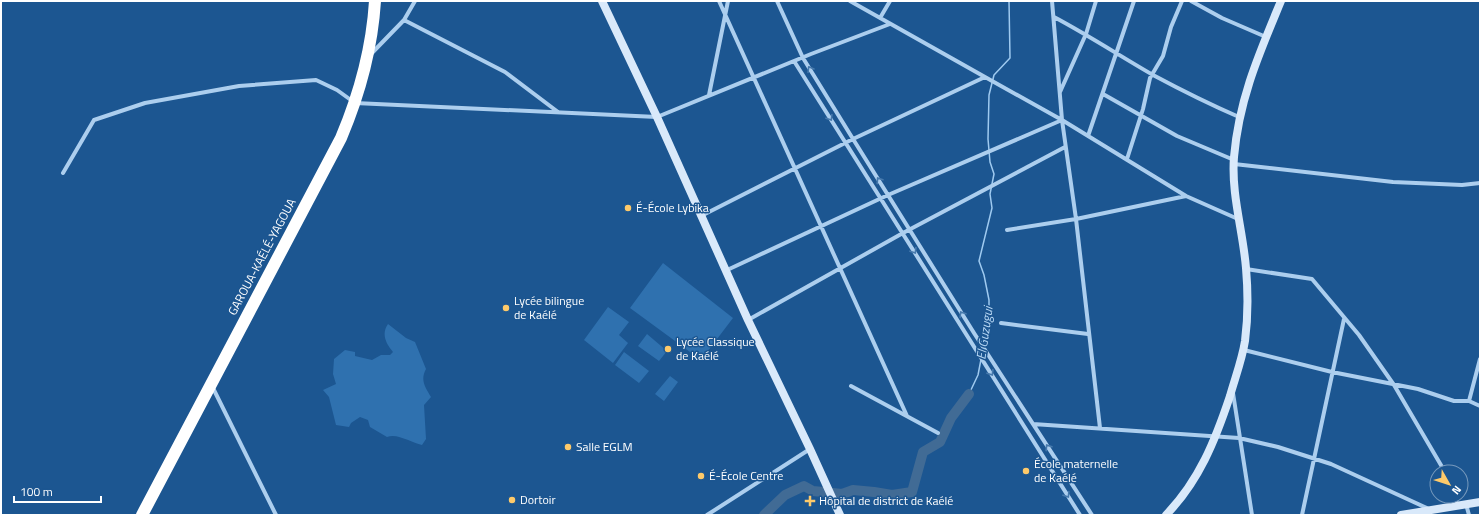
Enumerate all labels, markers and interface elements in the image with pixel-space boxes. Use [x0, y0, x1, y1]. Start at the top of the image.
one-way arrow [808, 66, 815, 73]
one-way arrow [825, 114, 833, 121]
one-way arrow [876, 177, 883, 184]
street label: GAROUA-KAÉLÉ-YAGOUA [223, 195, 300, 319]
place label: É-École Lybika [636, 198, 709, 217]
marker: É-École Lybika [623, 203, 633, 213]
one-way arrow [910, 247, 917, 254]
place label: Lycée bilingue de Kaélé [514, 291, 584, 324]
marker: Lycée bilingue de Kaélé [501, 303, 511, 313]
water label: El Guzugui [970, 304, 998, 361]
one-way arrow [960, 311, 967, 318]
place label: Lycée Classique de Kaélé [676, 332, 755, 365]
marker: Lycée Classique de Kaélé [663, 344, 673, 354]
one-way arrow [986, 369, 993, 376]
place label: Salle EGLM [576, 437, 633, 456]
marker: Salle EGLM [563, 442, 573, 452]
one-way arrow [1045, 444, 1053, 451]
place label: École maternelle de Kaélé [1034, 454, 1118, 487]
north arrow [1429, 464, 1469, 504]
place label: É-École Centre [709, 466, 783, 485]
marker: École maternelle de Kaélé [1021, 466, 1031, 476]
marker: É-École Centre [696, 471, 706, 481]
scale bar [14, 478, 101, 504]
text: 100 m [20, 482, 53, 501]
text: N [1448, 482, 1465, 498]
place label: Dortoir [520, 490, 556, 509]
place label: Hôpital de district de Kaélé [819, 491, 953, 510]
one-way arrow [1063, 491, 1070, 498]
marker: Dortoir [507, 495, 517, 505]
marker: Hôpital de district de Kaélé [804, 495, 816, 507]

